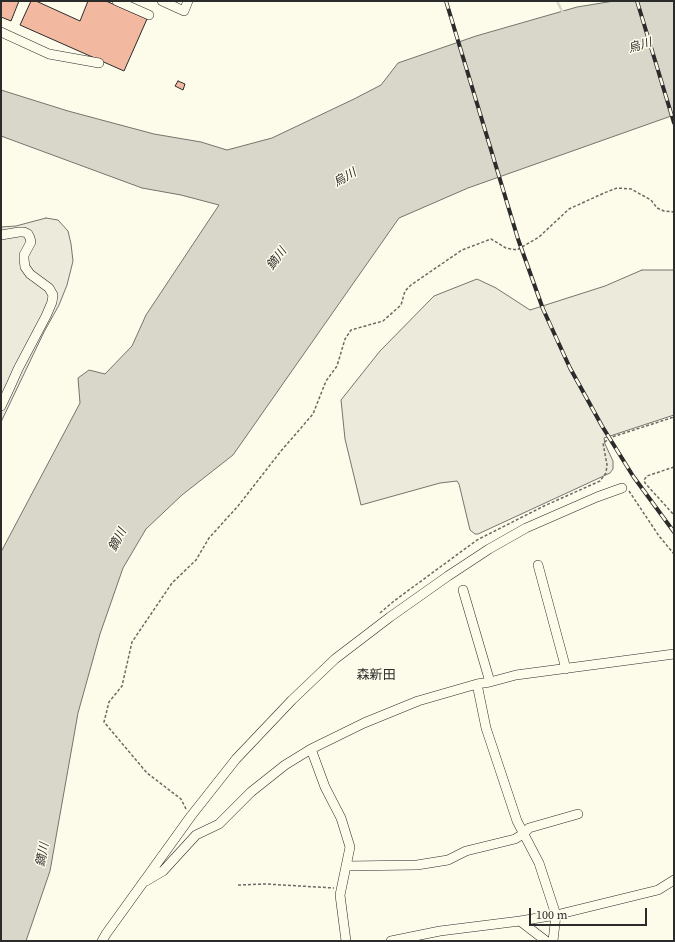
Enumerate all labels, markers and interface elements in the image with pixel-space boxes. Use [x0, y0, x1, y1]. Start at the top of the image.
water label: 烏川 [626, 36, 654, 56]
water label: 烏川 [331, 166, 359, 190]
water label: 鏑川 [264, 245, 290, 273]
water label: 鏑川 [106, 526, 130, 554]
district label: 森新田 [357, 668, 395, 684]
water label: 鏑川 [34, 842, 52, 868]
scale bar [531, 900, 649, 926]
text: 100 m [536, 907, 568, 923]

